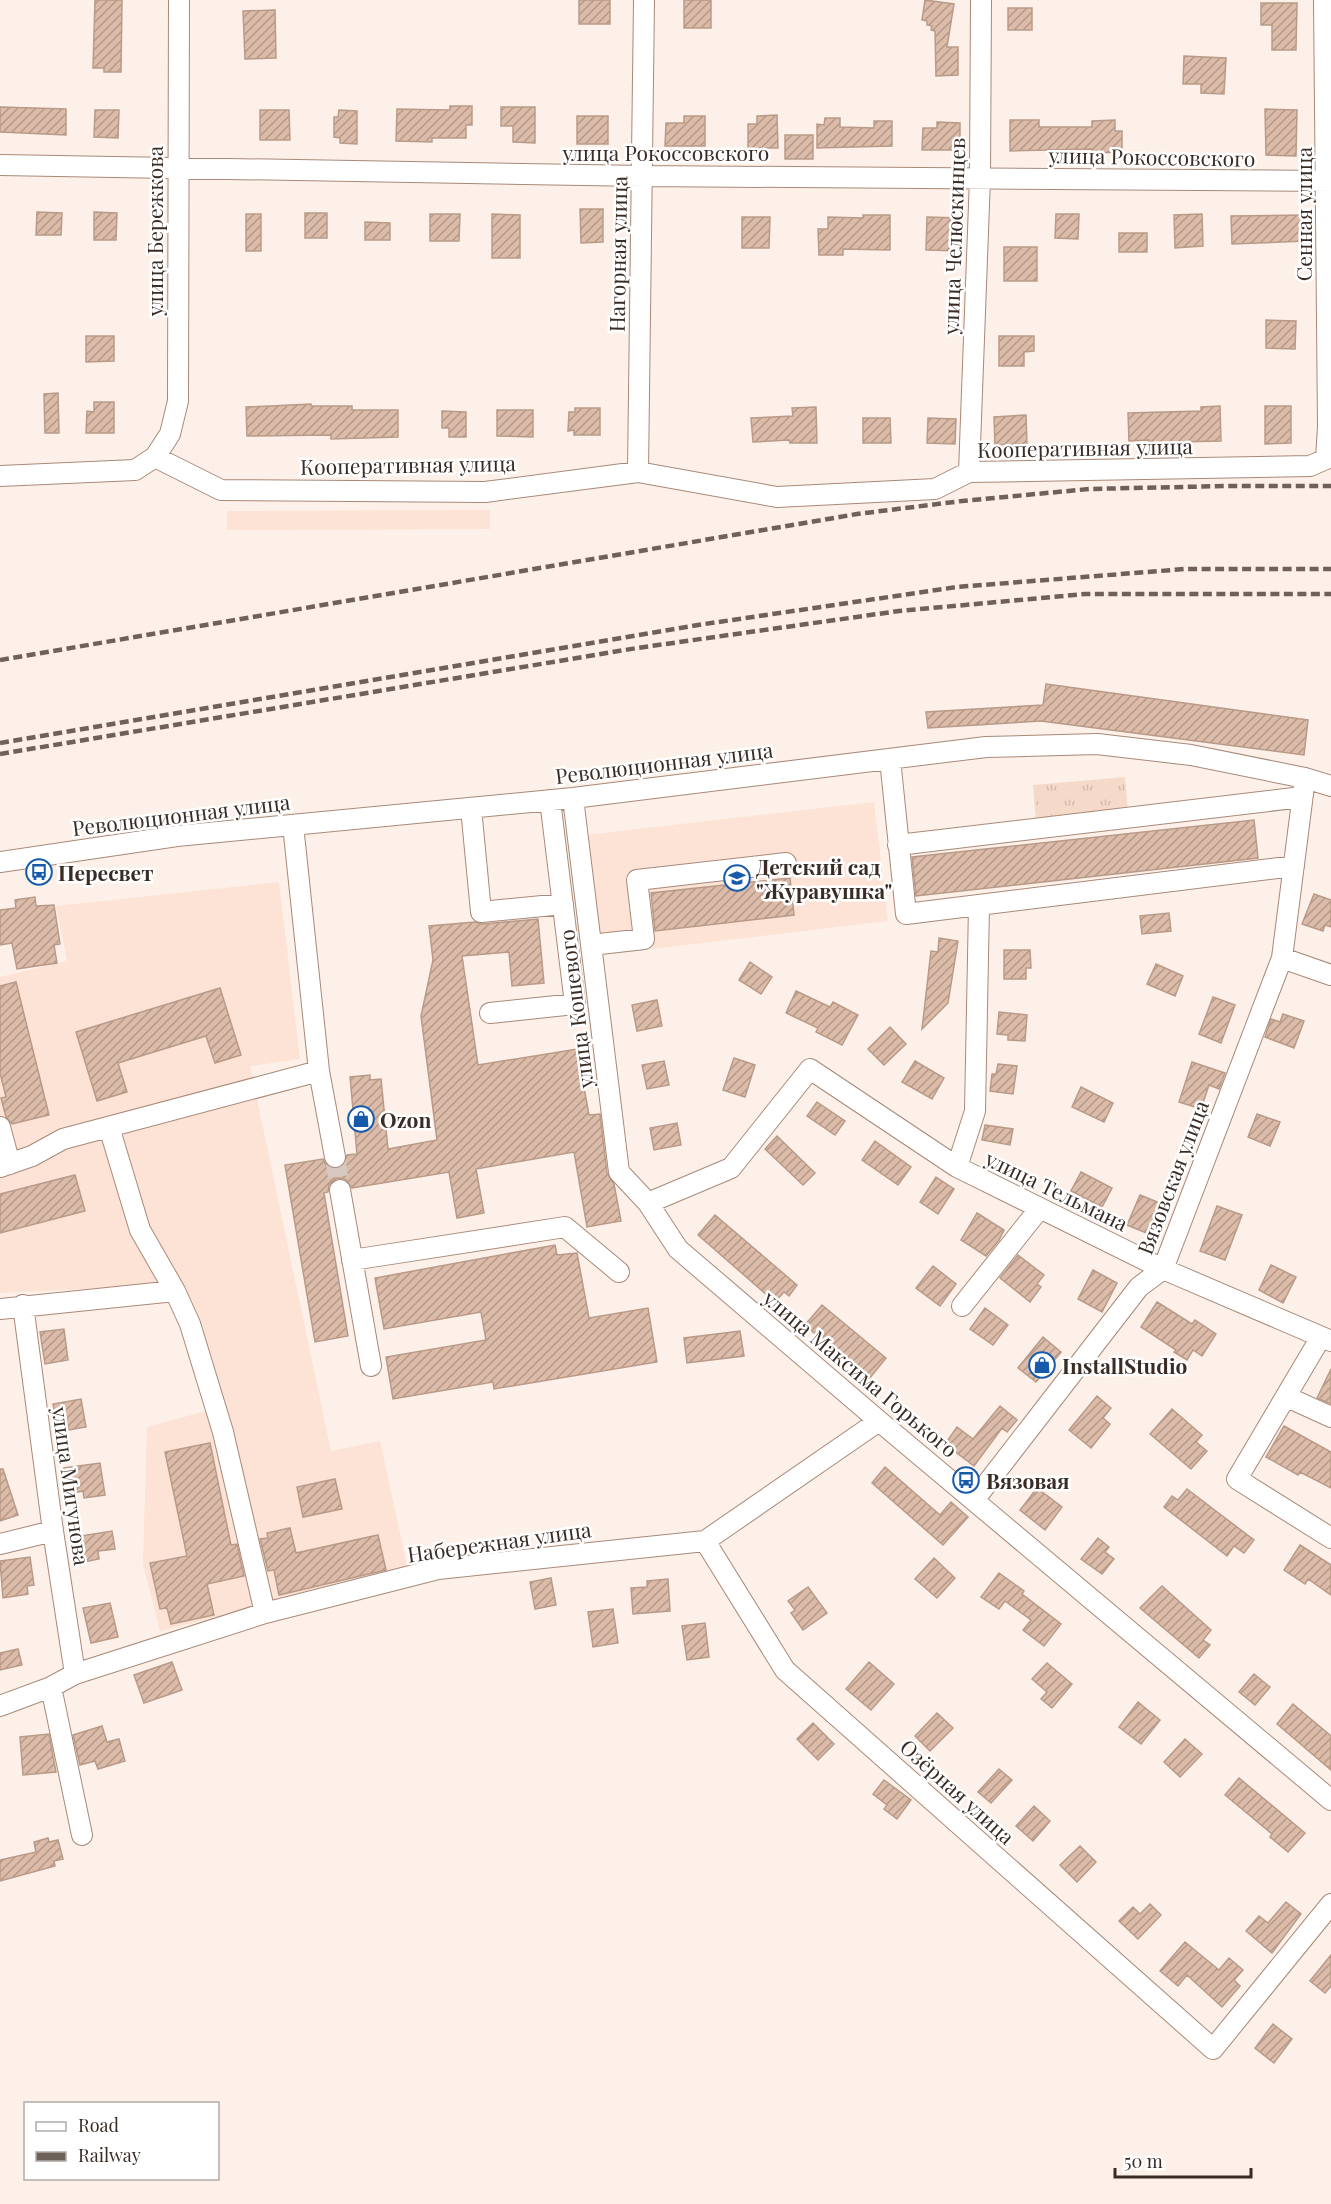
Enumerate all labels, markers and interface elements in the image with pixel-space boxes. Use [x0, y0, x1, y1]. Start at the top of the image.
street label: улица Челюскинцев [936, 137, 970, 336]
street label: улица Рокоссовского [562, 138, 769, 166]
street label: улица Рокоссовского [1047, 140, 1256, 172]
street label: улица Бережкова [140, 145, 168, 317]
street label: Сенная улица [1289, 146, 1317, 281]
street label: Нагорная улица [602, 175, 632, 332]
street label: Кооперативная улица [977, 431, 1194, 463]
street label: Кооперативная улица [300, 448, 517, 480]
street label: Революционная улица [553, 735, 775, 789]
street label: Революционная улица [70, 787, 292, 841]
place label: Детский сад "Журавушка" [756, 852, 892, 904]
bus stop icon: Пересвет [24, 857, 54, 887]
place label: Пересвет [58, 858, 153, 886]
school or university icon: Детский сад "Журавушка" [722, 863, 752, 893]
street label: улица Кошевого [551, 928, 599, 1091]
street label: Вязовская улица [1130, 1095, 1214, 1258]
shop icon: Ozon [346, 1104, 376, 1134]
place label: Ozon [380, 1105, 431, 1133]
street label: улица Тельмана [980, 1143, 1134, 1237]
street label: улица Максима Горького [757, 1283, 964, 1463]
shop icon: InstallStudio [1027, 1350, 1057, 1380]
place label: InstallStudio [1062, 1351, 1188, 1379]
street label: улица Мигунова [47, 1404, 97, 1568]
bus stop icon: Вязовая [951, 1465, 981, 1495]
place label: Вязовая [986, 1466, 1069, 1494]
street label: Набережная улица [405, 1514, 593, 1568]
street label: Озёрная улица [895, 1732, 1022, 1850]
legend [24, 2102, 219, 2180]
text: Road [78, 2113, 119, 2137]
scale bar [1115, 2141, 1252, 2179]
text: Railway [78, 2143, 141, 2167]
text: 50 m [1124, 2149, 1163, 2173]

